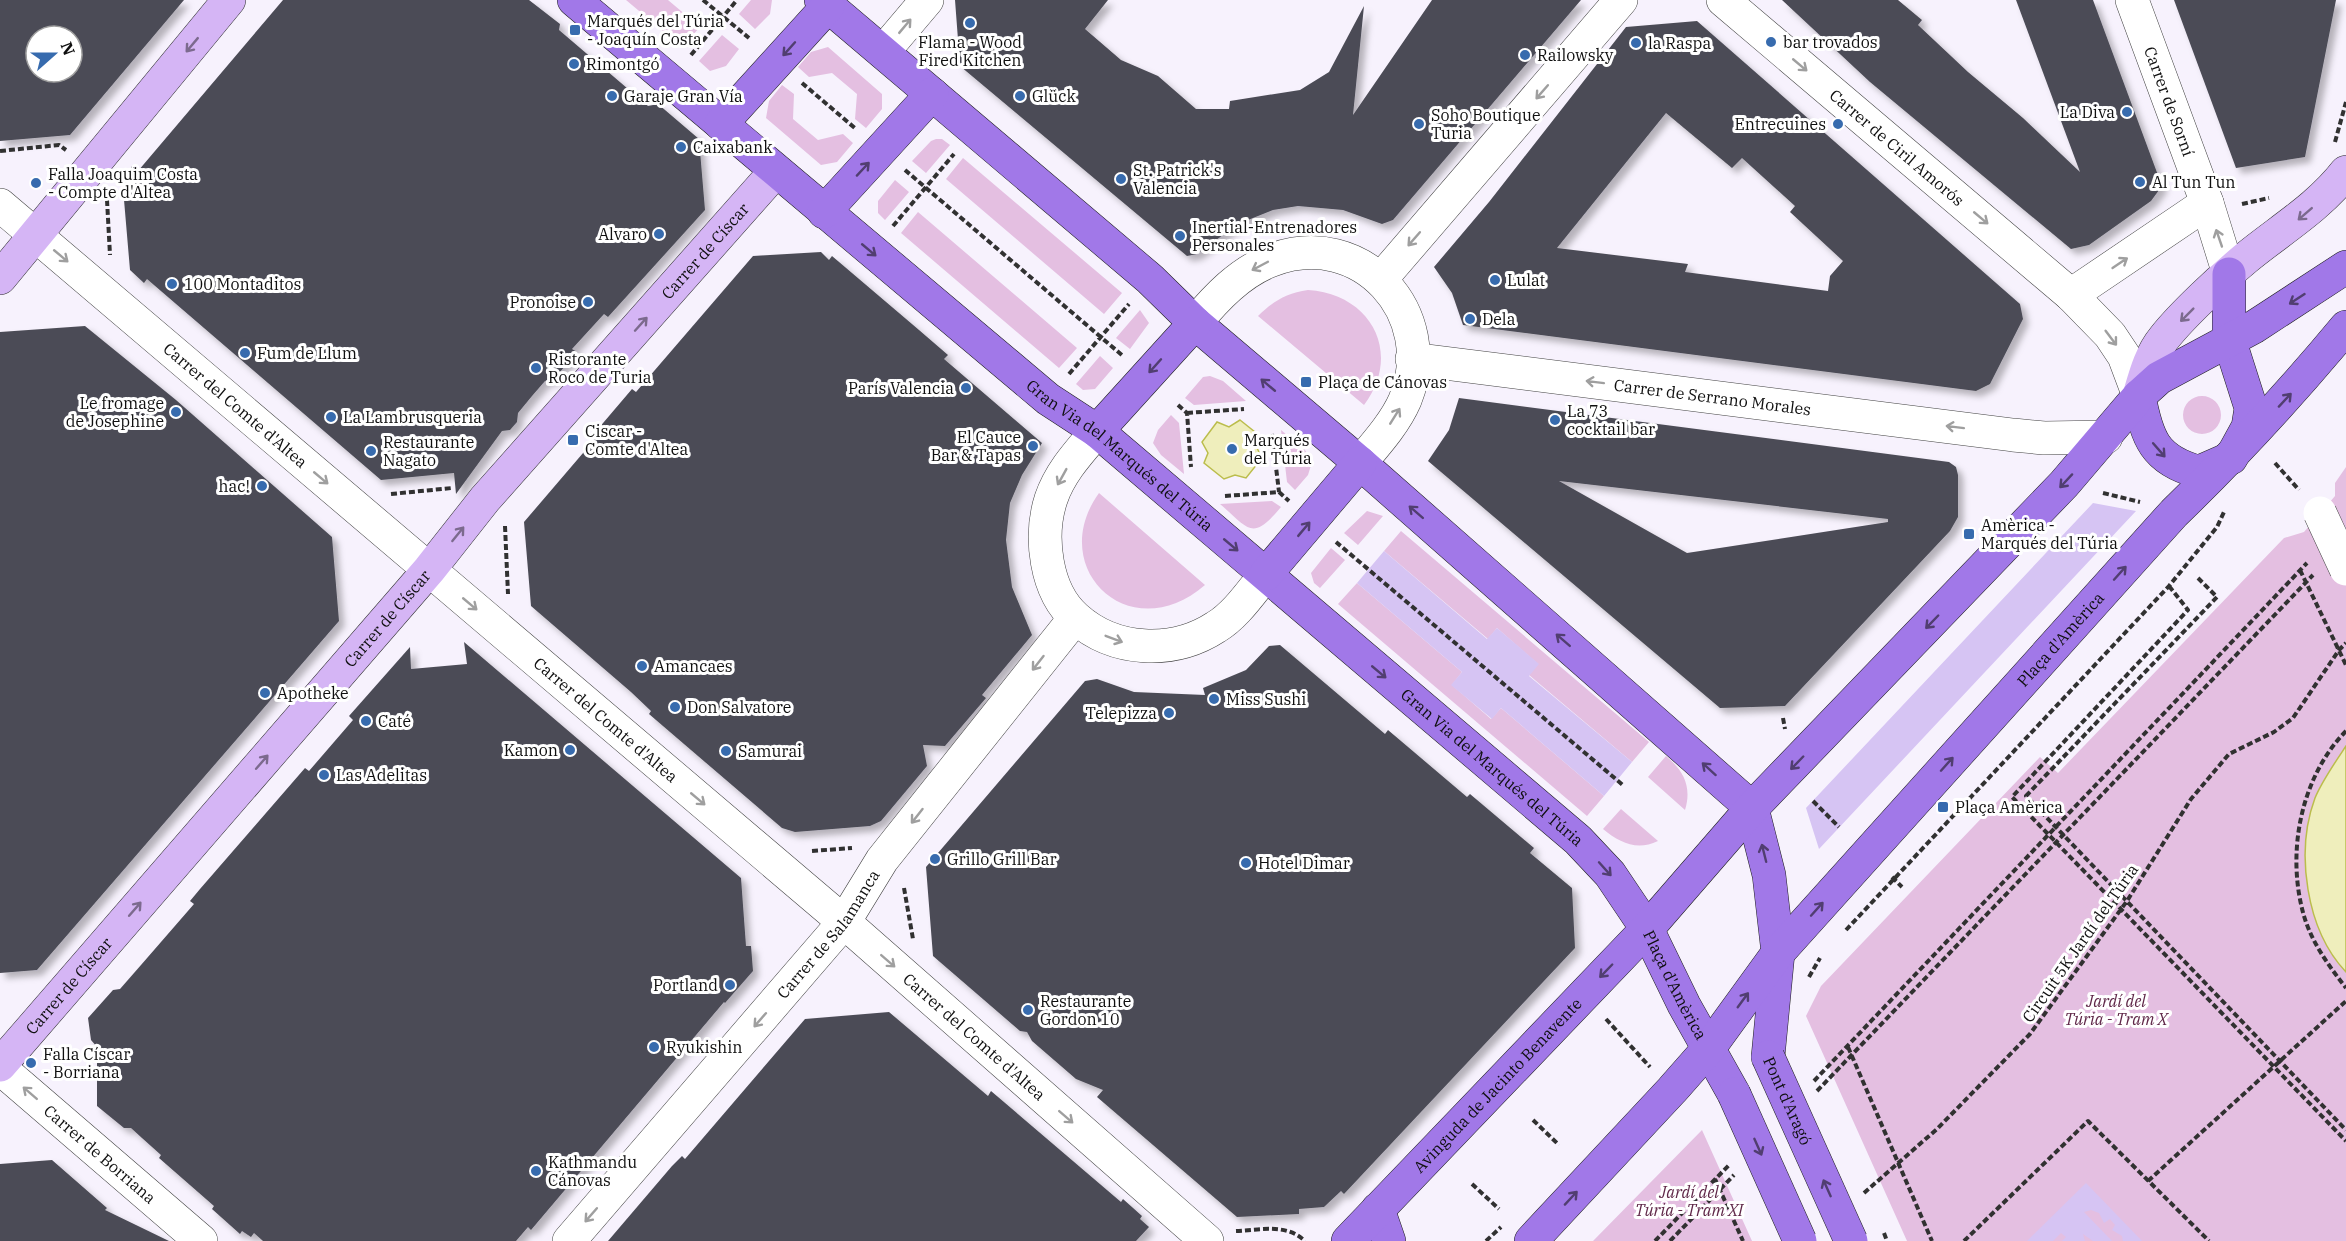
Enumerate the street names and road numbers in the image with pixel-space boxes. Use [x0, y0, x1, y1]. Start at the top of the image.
street label: Carrer de Sorní [2140, 44, 2199, 159]
street label: Carrer de Ciril Amorós [1826, 85, 1968, 210]
street label: Carrer de Císcar [657, 199, 753, 303]
street label: Carrer del Comte d'Altea [159, 338, 312, 472]
street label: Gran Via del Marqués del Túria [1022, 375, 1218, 536]
street label: Carrer de Serrano Morales [1613, 375, 1812, 419]
street label: Carrer de Císcar [340, 566, 435, 671]
street label: Plaça d'Amèrica [2013, 588, 2108, 691]
street label: Carrer del Comte d'Altea [530, 653, 682, 787]
street label: Gran Via del Marqués del Túria [1397, 684, 1588, 850]
street label: Circuit 5K Jardí del Túria [2018, 860, 2143, 1026]
street label: Carrer de Salamanca [772, 866, 884, 1003]
street label: Plaça d'Amèrica [1639, 927, 1712, 1043]
street label: Carrer de Císcar [21, 933, 116, 1038]
street label: Carrer del Comte d'Altea [899, 969, 1050, 1105]
street label: Avinguda de Jacinto Benavente [1409, 993, 1586, 1177]
street label: Pont d'Aragó [1759, 1053, 1816, 1148]
street label: Carrer de Borriana [40, 1100, 160, 1208]

